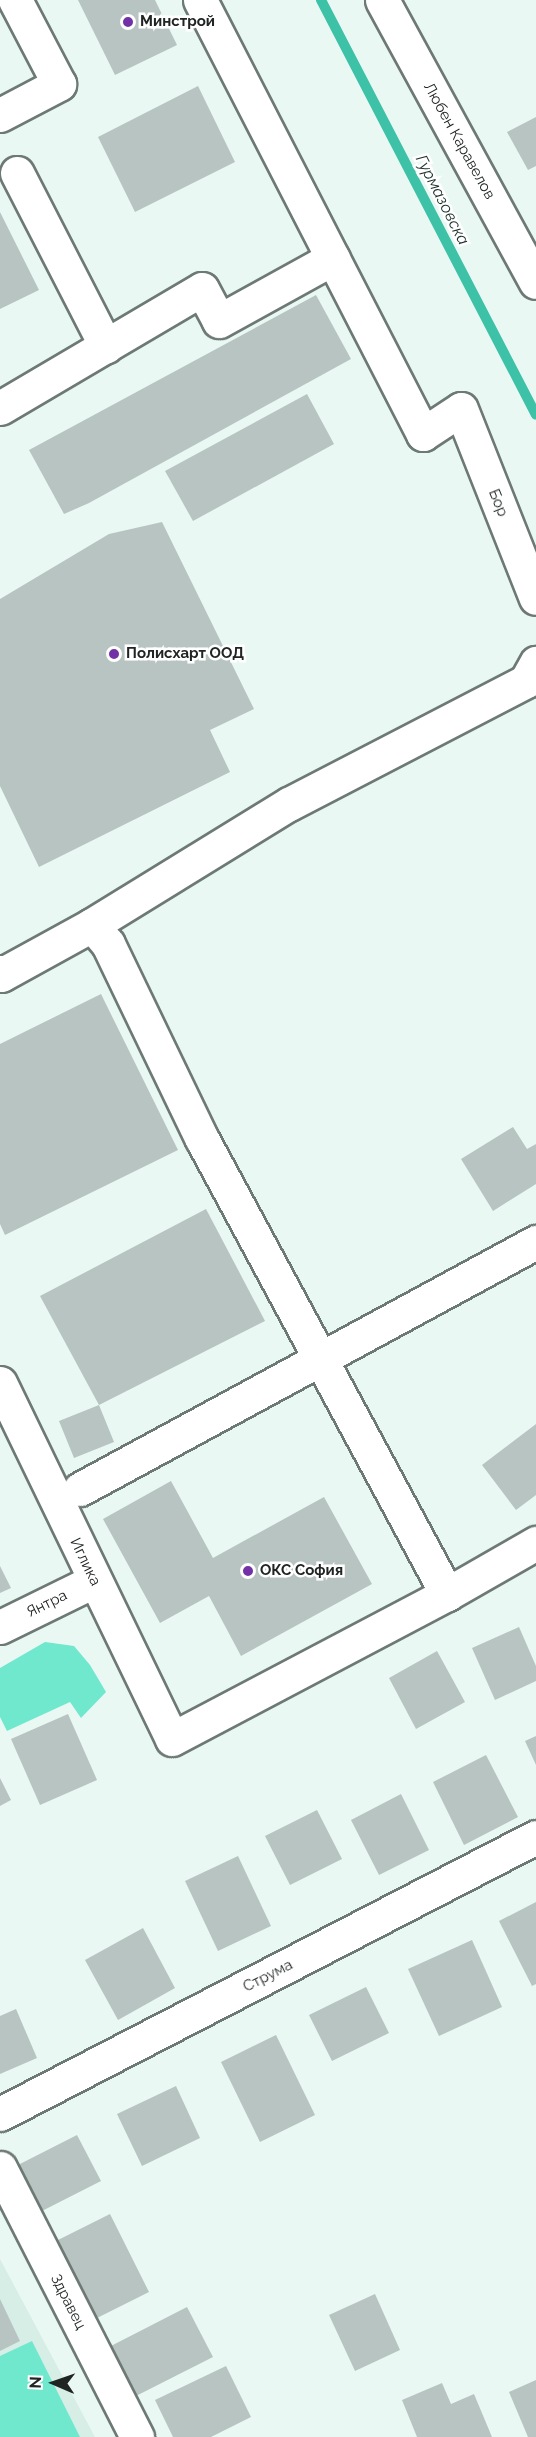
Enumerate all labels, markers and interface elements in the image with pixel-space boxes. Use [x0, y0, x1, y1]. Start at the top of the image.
place label: Минстрой [140, 13, 215, 31]
marker: Минстрой [121, 15, 135, 29]
street label: Любен Каравелов [419, 80, 499, 202]
water label: Гурмазовска [411, 152, 473, 248]
street label: Бор [484, 487, 512, 519]
place label: Полисхарт ООД [126, 645, 244, 663]
marker: Полисхарт ООД [107, 647, 121, 661]
street label: Иглика [66, 1535, 104, 1589]
place label: ОКС София [260, 1562, 343, 1580]
marker: ОКС София [241, 1564, 255, 1578]
street label: Янтра [24, 1587, 70, 1621]
street label: Струма [240, 1956, 296, 1996]
street label: Здравец [46, 2271, 90, 2333]
north arrow [24, 2353, 84, 2413]
text: N [26, 2376, 45, 2389]

